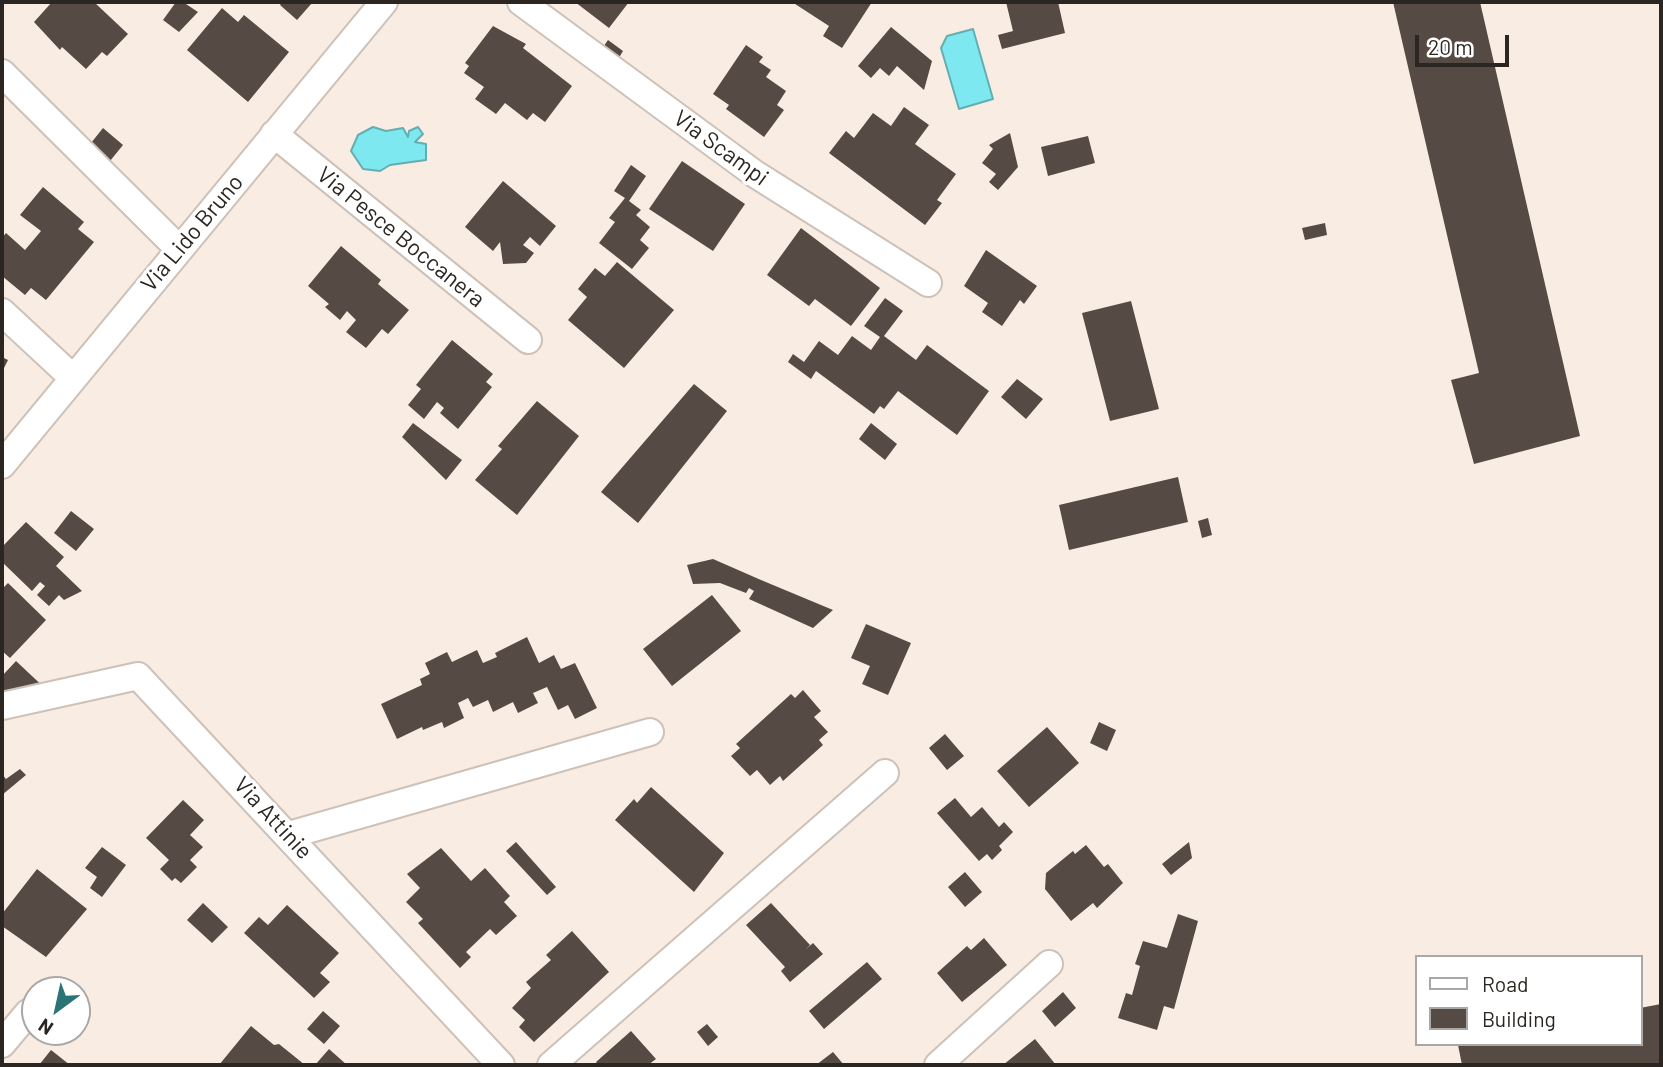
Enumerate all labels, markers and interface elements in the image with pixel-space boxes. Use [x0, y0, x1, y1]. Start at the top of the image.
scale bar [1418, 21, 1512, 65]
text: 20 m [1428, 34, 1473, 59]
street label: Via Scampi [668, 104, 774, 192]
street label: Via Pesce Boccanera [312, 161, 490, 313]
street label: Via Lido Bruno [135, 169, 249, 297]
street label: Via Attinie [228, 771, 318, 865]
legend [1414, 955, 1642, 1046]
text: Road [1482, 971, 1528, 996]
north arrow [21, 976, 91, 1046]
text: Building [1482, 1006, 1556, 1031]
text: N [34, 1014, 57, 1040]

